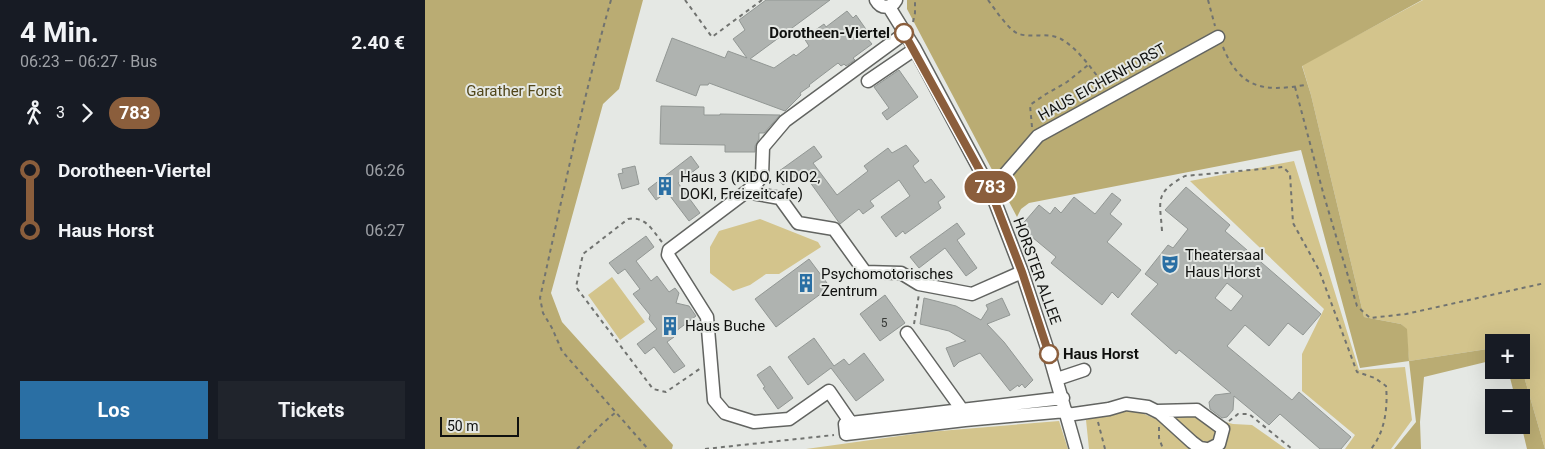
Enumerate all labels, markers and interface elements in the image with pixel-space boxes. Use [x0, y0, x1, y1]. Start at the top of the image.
text: 4 Min. [20, 16, 99, 49]
marker: Dorotheen-Viertel [894, 23, 914, 43]
place label: Dorotheen-Viertel [769, 24, 890, 42]
text: 2.40 € [351, 31, 405, 54]
street label: HAUS EICHENHORST [1035, 39, 1169, 125]
text: 06:23 – 06:27 · Bus [20, 52, 157, 71]
park label: Garather Forst [466, 82, 562, 100]
icon: walk [20, 99, 48, 127]
icon: forward [73, 99, 101, 127]
text: 783 [119, 102, 150, 123]
text: 3 [56, 103, 65, 122]
text: Dorotheen-Viertel [58, 159, 211, 182]
text: 06:26 [365, 161, 405, 180]
place label: Haus 3 (KIDO, KIDO2, DOKI, Freizeitcafe) [680, 168, 821, 203]
line badge: 783 [961, 171, 1019, 203]
building icon: Haus 3 (KIDO, KIDO2, DOKI, Freizeitcafe) [654, 175, 676, 197]
text: 783 [975, 176, 1005, 197]
street label: HORSTER ALLEE [1009, 215, 1065, 327]
text: Haus Horst [58, 219, 154, 242]
text: 06:27 [365, 221, 405, 240]
place label: Theatersaal Haus Horst [1185, 246, 1264, 281]
theatre icon: Theatersaal Haus Horst [1159, 253, 1181, 275]
place label: Psychomotorisches Zentrum [821, 265, 953, 300]
building icon: Psychomotorisches Zentrum [795, 272, 817, 294]
building icon: Haus Buche [659, 315, 681, 337]
house number: 5 [881, 316, 888, 330]
place label: Haus Buche [685, 317, 765, 335]
map controls [1485, 334, 1530, 434]
button: + [1485, 334, 1530, 379]
marker: Haus Horst [1039, 344, 1059, 364]
place label: Haus Horst [1063, 345, 1139, 363]
button: Los [20, 381, 208, 439]
button: Tickets [218, 381, 405, 439]
button: − [1485, 389, 1530, 434]
scale bar [440, 414, 519, 437]
text: 50 m [447, 418, 479, 434]

